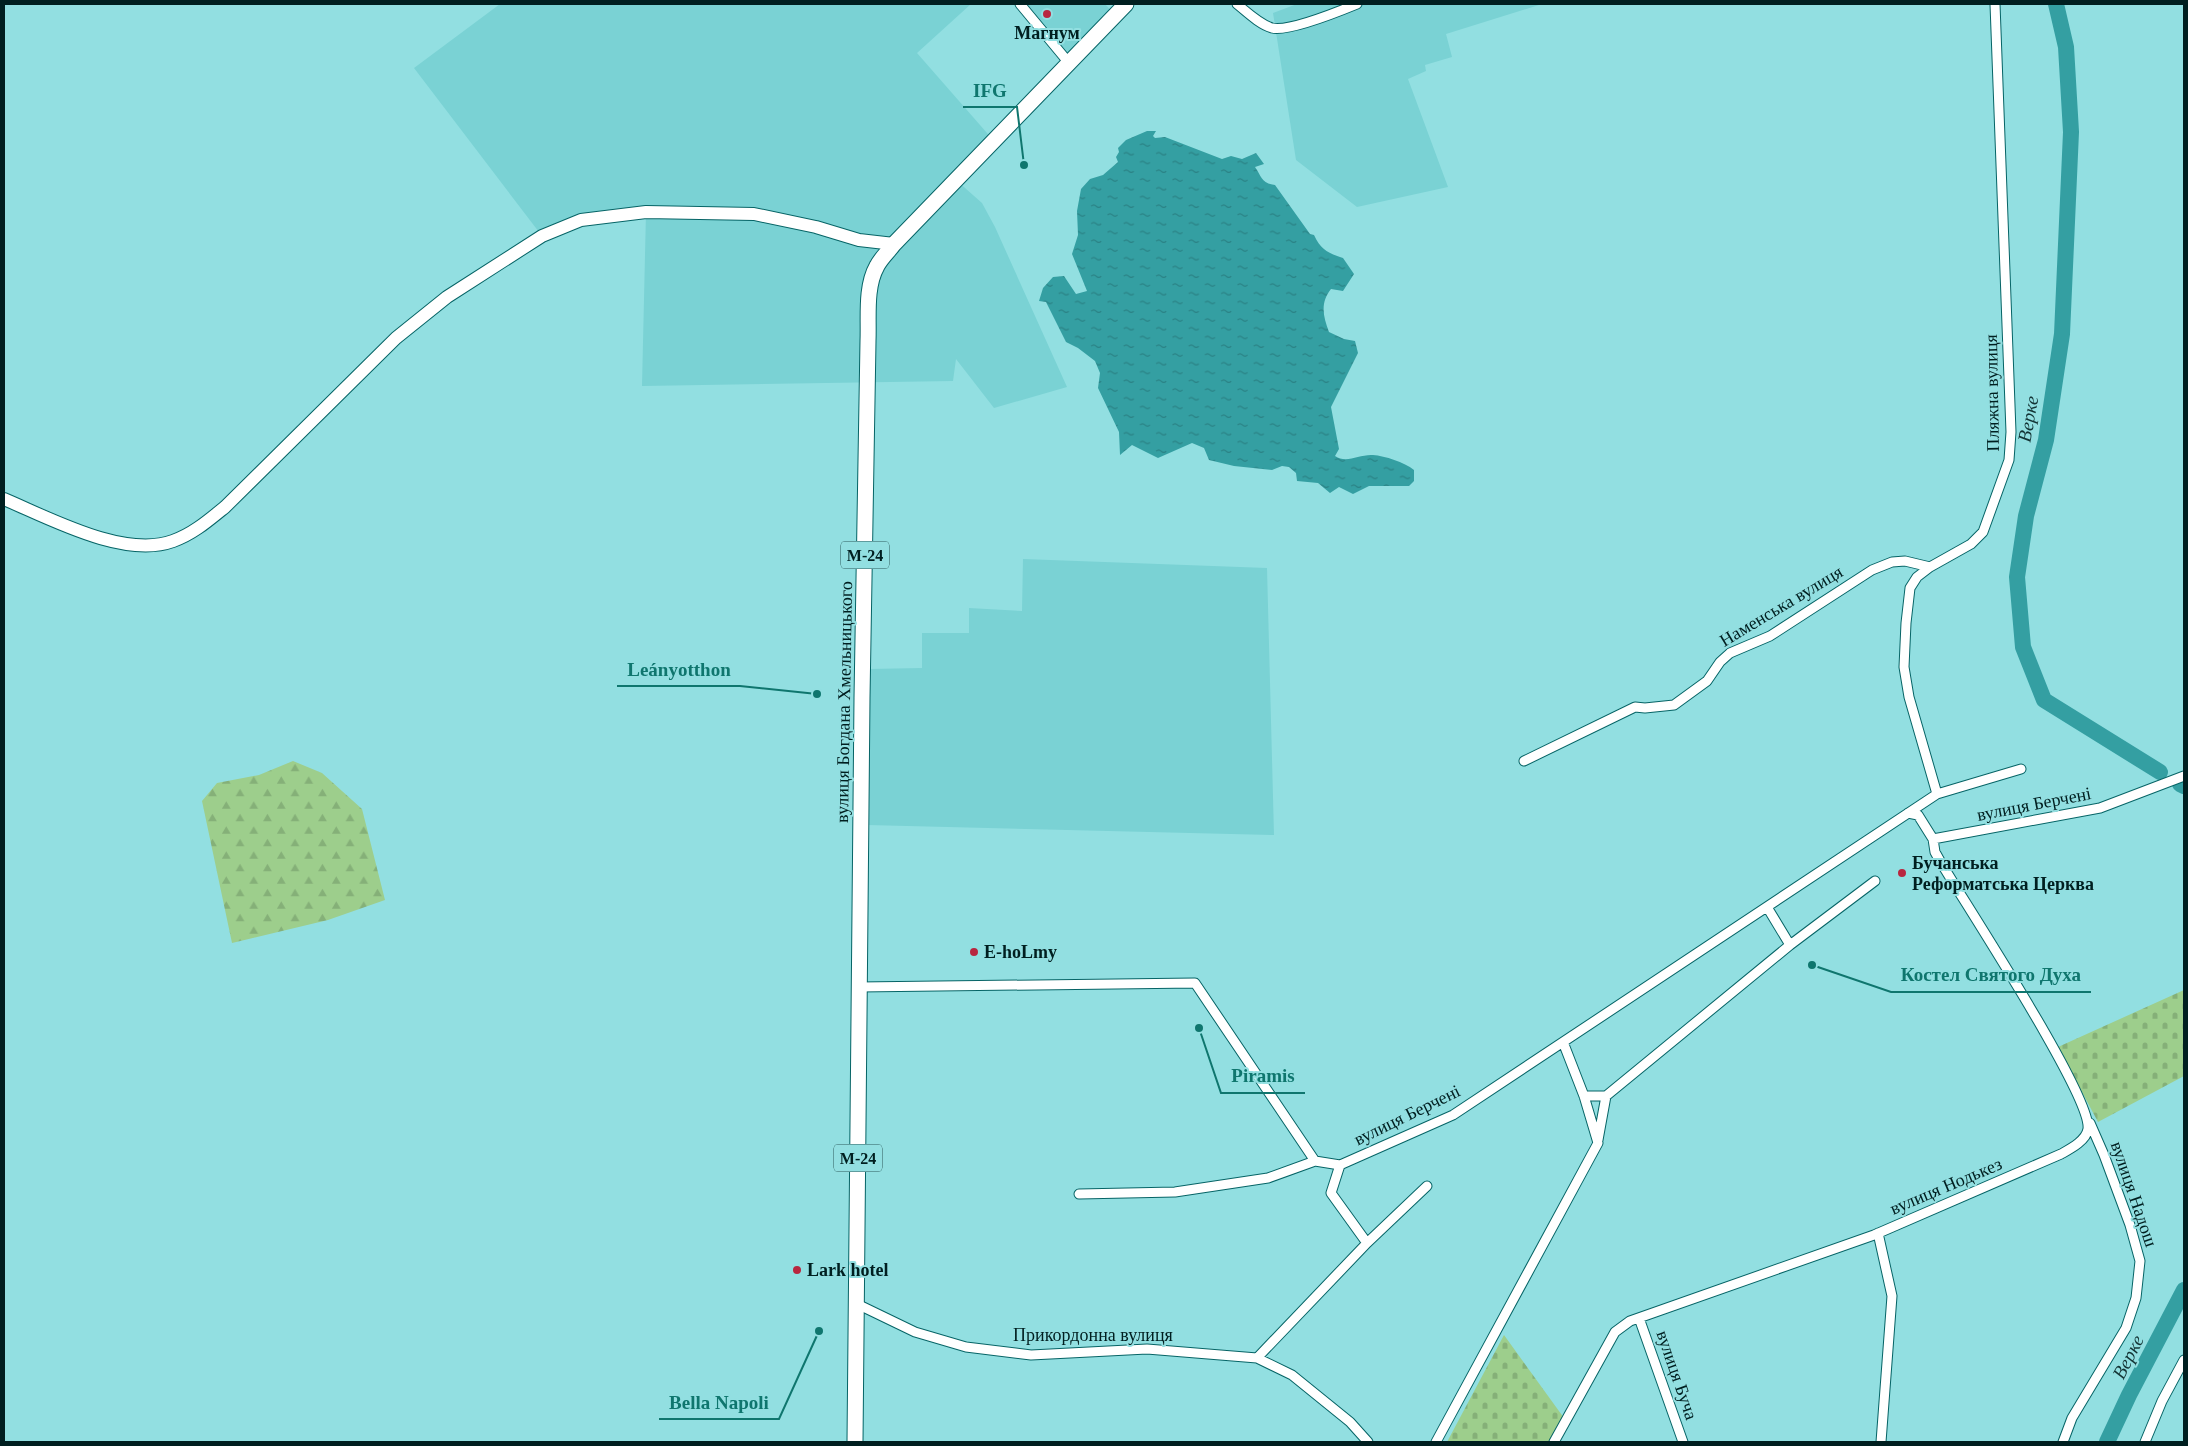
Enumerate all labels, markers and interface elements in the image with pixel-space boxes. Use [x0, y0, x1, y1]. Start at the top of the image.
marker: Магнум [1041, 8, 1053, 20]
place label: Магнум [1014, 23, 1080, 43]
callout: IFG [963, 73, 1017, 107]
text: IFG [973, 80, 1007, 101]
street label: Пляжна вулиця [1981, 334, 2003, 452]
water label: Верке [2014, 394, 2042, 444]
road number: М-24 [841, 542, 889, 568]
street label: Наменська вулиця [1716, 561, 1846, 651]
street label: вулиця Богдана Хмельницького [832, 581, 856, 823]
callout: Leányotthon [617, 652, 740, 686]
text: Leányotthon [627, 659, 731, 680]
street label: вулиця Берчені [1975, 783, 2093, 825]
place label: Бучанська Реформатська Церква [1912, 853, 2094, 894]
marker: Бучанська Реформатська Церква [1896, 867, 1908, 879]
place label: E-hoLmy [984, 942, 1057, 962]
marker: E-hoLmy [968, 946, 980, 958]
callout: Костел Святого Духа [1891, 958, 2091, 992]
text: Костел Святого Духа [1901, 964, 2082, 985]
callout: Piramis [1221, 1059, 1305, 1093]
text: Piramis [1231, 1065, 1295, 1086]
street label: вулиця Берчені [1351, 1081, 1463, 1149]
street label: вулиця Надош [2107, 1139, 2161, 1249]
road number: М-24 [834, 1144, 882, 1172]
street label: вулиця Нодькез [1887, 1153, 2005, 1219]
place label: Lark hotel [807, 1260, 889, 1280]
marker: Lark hotel [791, 1264, 803, 1276]
street label: Прикордонна вулиця [1013, 1325, 1173, 1345]
street label: вулиця Буча [1652, 1328, 1702, 1422]
water label: Верке [2108, 1332, 2148, 1382]
callout: Bella Napoli [659, 1385, 779, 1419]
text: Bella Napoli [669, 1392, 769, 1413]

